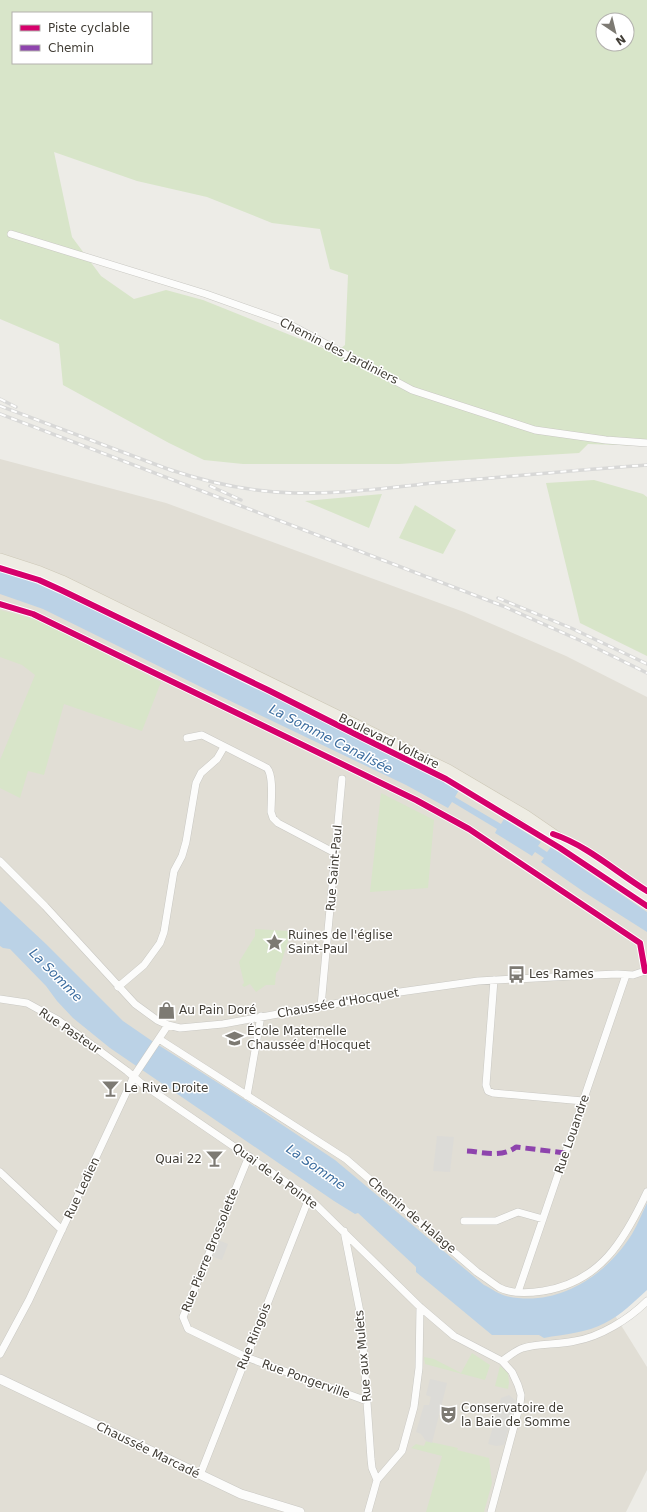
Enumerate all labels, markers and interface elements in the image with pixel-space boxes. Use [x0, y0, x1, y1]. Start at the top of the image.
legend [12, 12, 152, 64]
north arrow [595, 12, 635, 52]
text: Piste cyclable [48, 21, 130, 35]
text: N [613, 32, 628, 48]
text: Chemin [48, 41, 94, 55]
street label: Chemin des Jardiniers [277, 315, 401, 387]
water label: La Somme Canalisée [267, 701, 395, 777]
street label: Boulevard Voltaire [337, 711, 441, 771]
street label: Rue Saint-Paul [323, 824, 345, 912]
place label: Ruines de l'église Saint-Paul [288, 928, 393, 956]
place icon: Ruines de l'église Saint-Paul [265, 932, 285, 952]
water label: La Somme [26, 945, 86, 1005]
bus stop icon: Les Rames [506, 964, 526, 984]
place label: Les Rames [529, 967, 594, 981]
street label: Chaussée d'Hocquet [276, 985, 400, 1021]
shop icon: Au Pain Doré [156, 1000, 176, 1020]
place label: Au Pain Doré [179, 1003, 256, 1017]
street label: Rue Pasteur [36, 1005, 104, 1057]
place label: École Maternelle Chaussée d'Hocquet [247, 1023, 371, 1052]
school or university icon: École Maternelle Chaussée d'Hocquet [224, 1028, 244, 1048]
bar icon: Le Rive Droite [101, 1078, 121, 1098]
place label: Le Rive Droite [124, 1081, 208, 1095]
street label: Rue Louandre [552, 1093, 592, 1175]
street label: Quai de la Pointe [230, 1140, 320, 1212]
water label: La Somme [283, 1141, 349, 1193]
bar icon: Quai 22 [205, 1149, 225, 1169]
place label: Quai 22 [155, 1152, 202, 1166]
street label: Rue Ledien [62, 1155, 102, 1221]
street label: Chemin de Halage [365, 1174, 459, 1256]
street label: Rue Pierre Brossolette [179, 1186, 241, 1314]
street label: Rue Ringois [234, 1301, 274, 1371]
street label: Rue aux Mulets [352, 1310, 374, 1402]
street label: Rue Pongerville [260, 1357, 352, 1401]
place label: Conservatoire de la Baie de Somme [461, 1401, 570, 1429]
theatre icon: Conservatoire de la Baie de Somme [438, 1405, 458, 1425]
street label: Chaussée Marcadé [94, 1419, 202, 1481]

